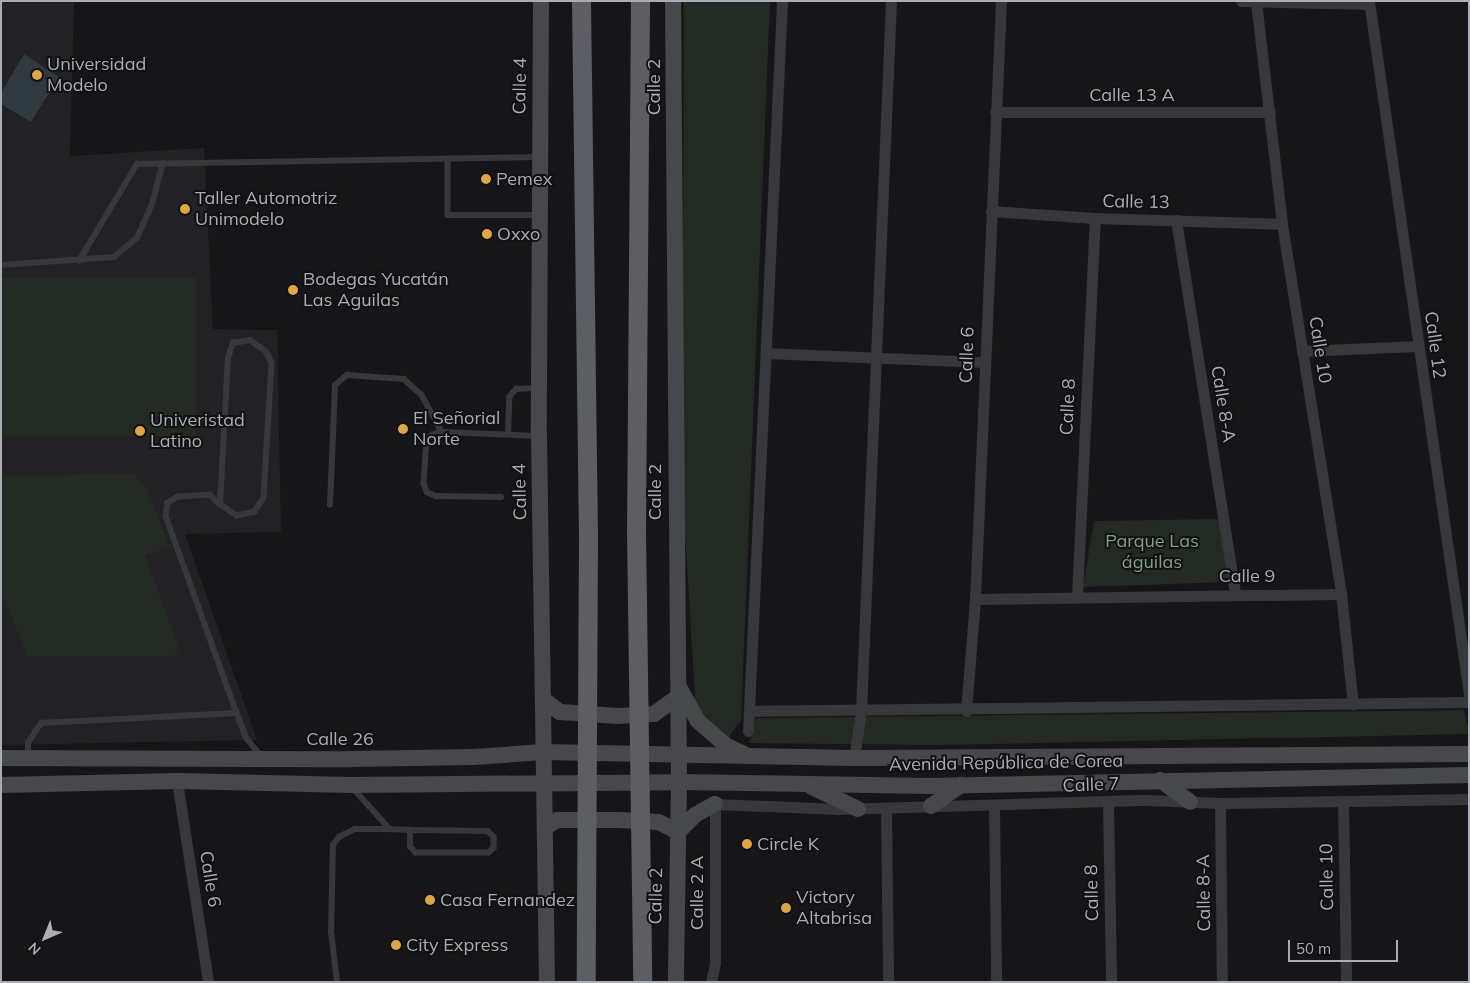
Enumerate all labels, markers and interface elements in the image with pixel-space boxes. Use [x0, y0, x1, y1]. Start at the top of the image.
place label: Universidad Modelo [47, 54, 146, 96]
street label: Calle 4 [509, 57, 531, 115]
street label: Calle 2 [643, 59, 665, 115]
marker: Universidad Modelo [31, 69, 43, 81]
street label: Calle 13 A [1089, 84, 1175, 106]
place label: Pemex [496, 168, 552, 190]
marker: Pemex [480, 173, 492, 185]
place label: Taller Automotriz Unimodelo [195, 188, 337, 230]
street label: Calle 13 [1102, 191, 1170, 213]
marker: Taller Automotriz Unimodelo [179, 203, 191, 215]
place label: Oxxo [497, 223, 540, 245]
marker: Oxxo [481, 228, 493, 240]
place label: Bodegas Yucatán Las Aguilas [303, 269, 449, 312]
marker: Bodegas Yucatán Las Aguilas [287, 284, 299, 296]
street label: Calle 12 [1420, 310, 1450, 380]
street label: Calle 10 [1304, 315, 1336, 385]
street label: Calle 6 [955, 326, 979, 384]
street label: Calle 8-A [1206, 364, 1240, 444]
street label: Calle 8 [1056, 378, 1080, 436]
place label: El Señorial Norte [413, 408, 500, 450]
place label: Univeristad Latino [150, 410, 245, 452]
marker: El Señorial Norte [397, 423, 409, 435]
marker: Univeristad Latino [134, 425, 146, 437]
street label: Calle 4 [509, 463, 531, 521]
street label: Calle 2 [644, 464, 666, 520]
park label: Parque Las águilas [1105, 531, 1199, 574]
street label: Calle 9 [1219, 565, 1275, 587]
street label: Calle 26 [306, 728, 374, 750]
street label: Avenida República de Corea [889, 750, 1123, 776]
street label: Calle 7 [1062, 773, 1120, 797]
place label: Circle K [757, 833, 819, 855]
marker: Circle K [741, 838, 753, 850]
street label: Calle 10 [1316, 843, 1338, 911]
street label: Calle 6 [195, 849, 225, 909]
street label: Calle 8-A [1193, 854, 1215, 932]
street label: Calle 2 A [686, 856, 708, 930]
street label: Calle 8 [1081, 864, 1103, 922]
street label: Calle 2 [645, 867, 667, 925]
place label: Victory Altabrisa [796, 887, 872, 930]
place label: Casa Fernandez [440, 889, 575, 911]
marker: Casa Fernandez [424, 894, 436, 906]
marker: Victory Altabrisa [780, 902, 792, 914]
north arrow [20, 913, 70, 963]
scale bar [1290, 930, 1400, 962]
place label: City Express [406, 934, 508, 956]
text: N [25, 939, 45, 959]
marker: City Express [390, 939, 402, 951]
text: 50 m [1296, 939, 1331, 958]

